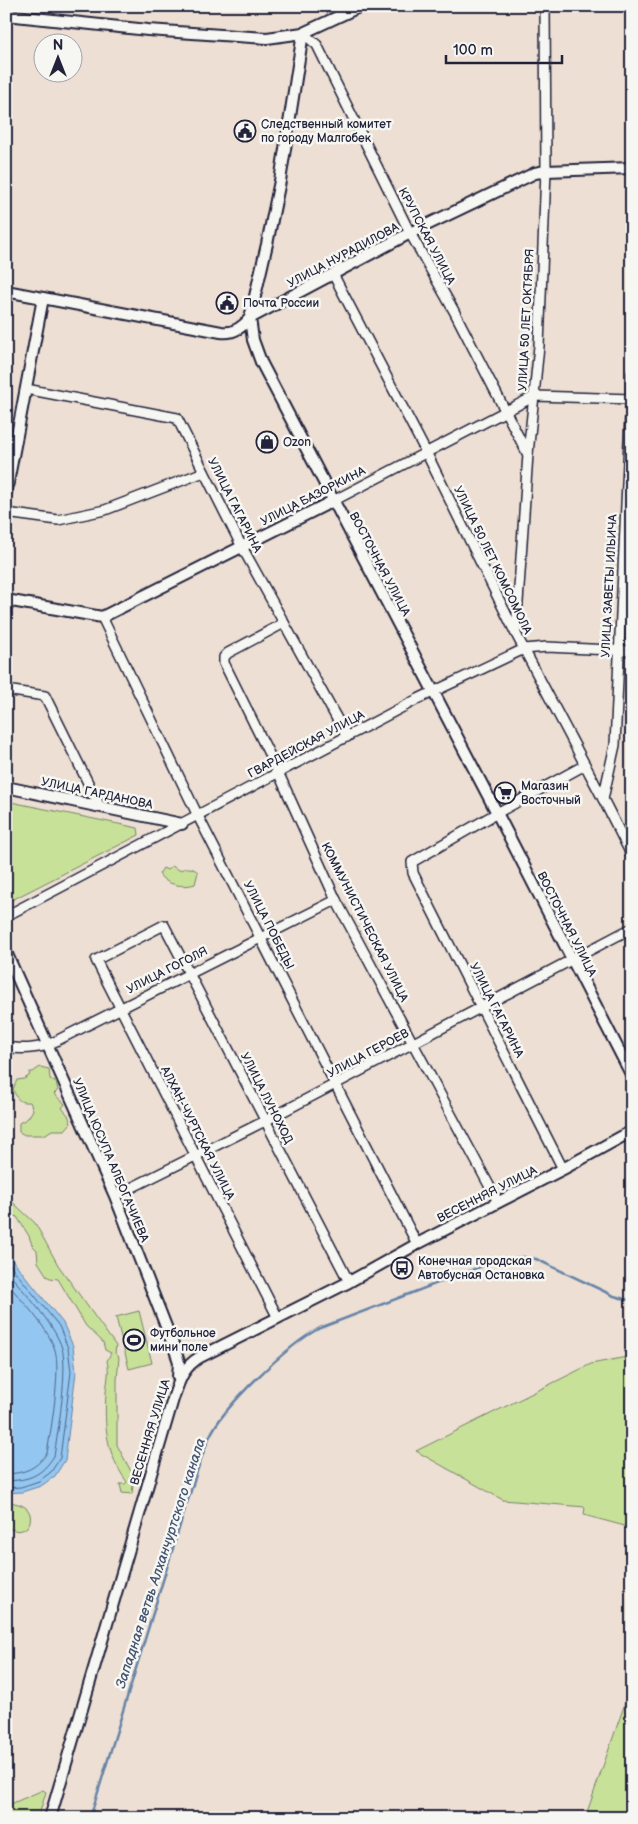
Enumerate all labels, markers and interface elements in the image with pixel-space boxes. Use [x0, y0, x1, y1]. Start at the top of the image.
north arrow [32, 32, 82, 82]
scale bar [446, 32, 562, 64]
text: N [53, 37, 63, 54]
text: 100 m [453, 41, 493, 60]
place label: Следственный комитет по городу Малгобек [261, 117, 392, 146]
public building icon: Следственный комитет по городу Малгобек [233, 119, 257, 143]
street label: КРУПСКАЯ УЛИЦА [395, 185, 459, 288]
street label: УЛИЦА НУРАДИЛОВА [285, 219, 402, 291]
street label: УЛИЦА 50 ЛЕТ ОКТЯБРЯ [515, 248, 538, 392]
public building icon: Почта России [215, 291, 239, 315]
place label: Почта России [243, 296, 319, 311]
shop icon: Ozon [255, 430, 279, 454]
place label: Ozon [283, 435, 311, 450]
street label: УЛИЦА ГАГАРИНА [204, 455, 265, 556]
street label: УЛИЦА БАЗОРКИНА [258, 463, 369, 529]
street label: УЛИЦА 50 ЛЕТ КОМСОМОЛА [450, 484, 535, 637]
street label: ВОСТОЧНАЯ УЛИЦА [346, 510, 414, 619]
street label: УЛИЦА ЗАВЕТЫ ИЛЬИЧА [598, 513, 621, 658]
street label: ГВАРДЕЙСКАЯ УЛИЦА [245, 707, 368, 782]
street label: УЛИЦА ГАРДАНОВА [40, 774, 155, 813]
place label: Магазин Восточный [521, 779, 581, 808]
supermarket icon: Магазин Восточный [493, 781, 517, 805]
street label: КОММУНИСТИЧЕСКАЯ УЛИЦА [318, 840, 412, 1005]
street label: ВОСТОЧНАЯ УЛИЦА [534, 869, 600, 980]
street label: УЛИЦА ПОБЕДЫ [240, 879, 297, 972]
street label: УЛИЦА ГОГОЛЯ [124, 944, 210, 997]
street label: УЛИЦА ГАГАРИНА [466, 960, 527, 1061]
street label: УЛИЦА ГЕРОЕВ [325, 1025, 412, 1081]
street label: УЛИЦА ЛУНОХОД [237, 1050, 296, 1147]
street label: АЛХАН-ЧУРТСКАЯ УЛИЦА [157, 1063, 238, 1203]
street label: УЛИЦА ЮСУПА АЛБОГАЧИЕВА [69, 1076, 152, 1245]
street label: ВЕСЕННЯЯ УЛИЦА [435, 1162, 540, 1226]
place label: Конечная городская Автобусная Остановка [417, 1254, 545, 1283]
bus stop icon: Конечная городская Автобусная Остановка [390, 1256, 414, 1280]
place label: Футбольное мини поле [150, 1326, 216, 1355]
sports icon: Футбольное мини поле [122, 1328, 146, 1352]
street label: ВЕСЕННЯЯ УЛИЦА [127, 1377, 174, 1487]
water label: Западная ветвь Алханчуртского канала [112, 1436, 209, 1691]

